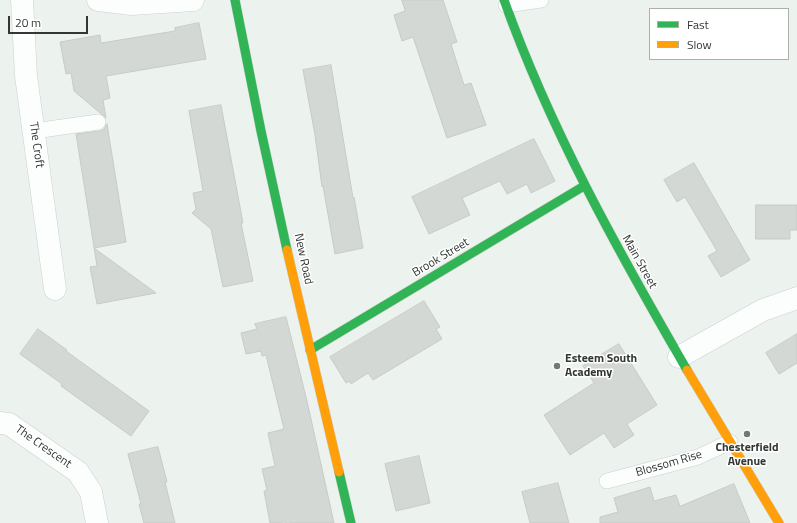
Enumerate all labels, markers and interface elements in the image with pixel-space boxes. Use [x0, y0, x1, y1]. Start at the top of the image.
scale bar [10, 8, 90, 34]
legend [649, 8, 789, 60]
text: 20 m [15, 13, 41, 32]
text: Fast [687, 15, 709, 34]
text: Slow [687, 35, 712, 54]
street label: The Croft [26, 121, 46, 169]
street label: New Road [291, 232, 315, 286]
street label: Main Street [618, 233, 660, 291]
street label: Brook Street [410, 235, 472, 281]
place label: Esteem South Academy [565, 352, 637, 380]
marker: Esteem South Academy [552, 361, 562, 371]
street label: The Crescent [12, 422, 74, 472]
marker: Chesterfield Avenue [742, 429, 752, 439]
place label: Chesterfield Avenue [715, 441, 779, 469]
street label: Blossom Rise [634, 448, 704, 480]

